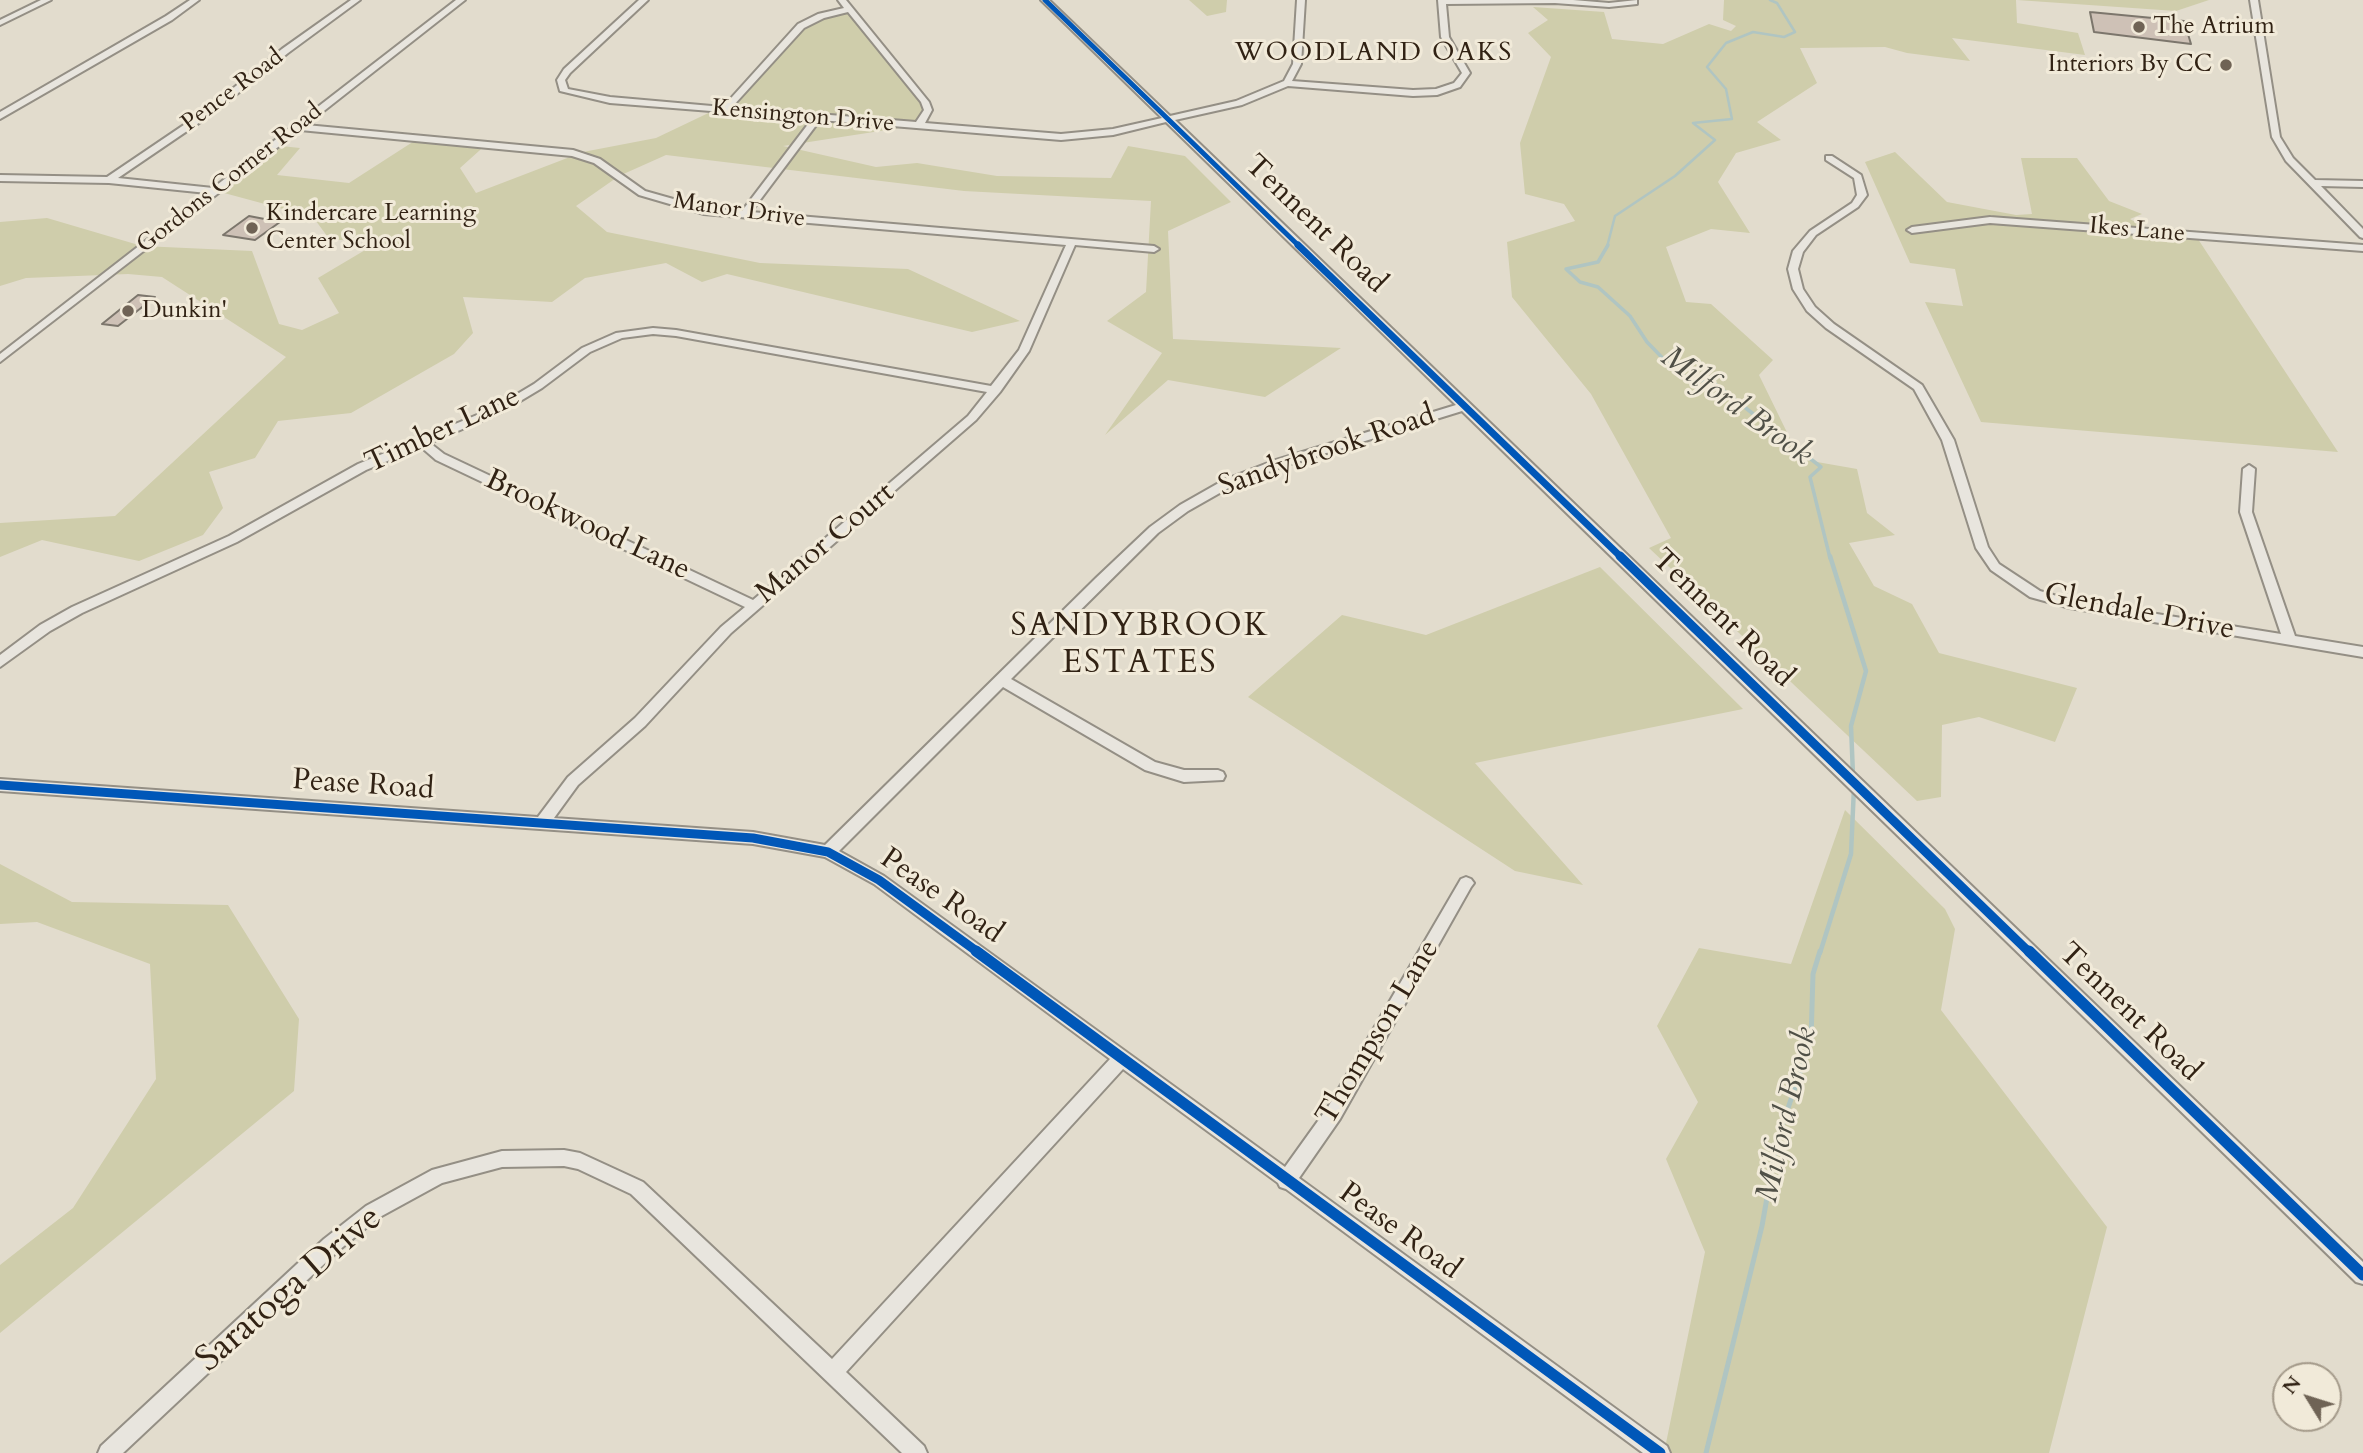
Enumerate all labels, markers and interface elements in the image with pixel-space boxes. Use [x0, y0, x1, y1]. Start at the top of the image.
place label: The Atrium [2153, 13, 2275, 41]
marker: The Atrium [2131, 19, 2147, 35]
district label: WOODLAND OAKS [1236, 38, 1512, 70]
street label: Pence Road [177, 43, 289, 139]
place label: Interiors By CC [2048, 51, 2212, 79]
marker: Interiors By CC [2218, 57, 2234, 73]
street label: Kensington Drive [711, 95, 895, 139]
street label: Gordons Corner Road [132, 98, 328, 260]
street label: Tennent Road [1236, 148, 1394, 302]
street label: Manor Drive [671, 187, 807, 235]
place label: Kindercare Learning Center School [266, 200, 476, 256]
street label: Ikes Lane [2088, 212, 2186, 250]
marker: Kindercare Learning Center School [244, 220, 260, 236]
place label: Dunkin' [142, 297, 227, 325]
marker: Dunkin' [120, 303, 136, 319]
water label: Milford Brook [1652, 339, 1820, 475]
street label: Timber Lane [360, 380, 526, 482]
street label: Sandybrook Road [1214, 398, 1440, 506]
street label: Brookwood Lane [479, 463, 695, 589]
street label: Manor Court [749, 476, 903, 612]
street label: Tennent Road [1643, 542, 1801, 696]
street label: Glendale Drive [2041, 577, 2237, 649]
district label: SANDYBROOK ESTATES [1012, 609, 1268, 684]
street label: Pease Road [291, 763, 435, 809]
street label: Pease Road [873, 842, 1009, 952]
street label: Thompson Lane [1310, 934, 1448, 1132]
street label: Tennent Road [2050, 936, 2208, 1090]
water label: Milford Brook [1749, 1024, 1827, 1206]
street label: Pease Road [1331, 1176, 1467, 1288]
street label: Saratoga Drive [188, 1197, 392, 1383]
north arrow [2272, 1362, 2342, 1432]
text: N [2277, 1371, 2307, 1400]

